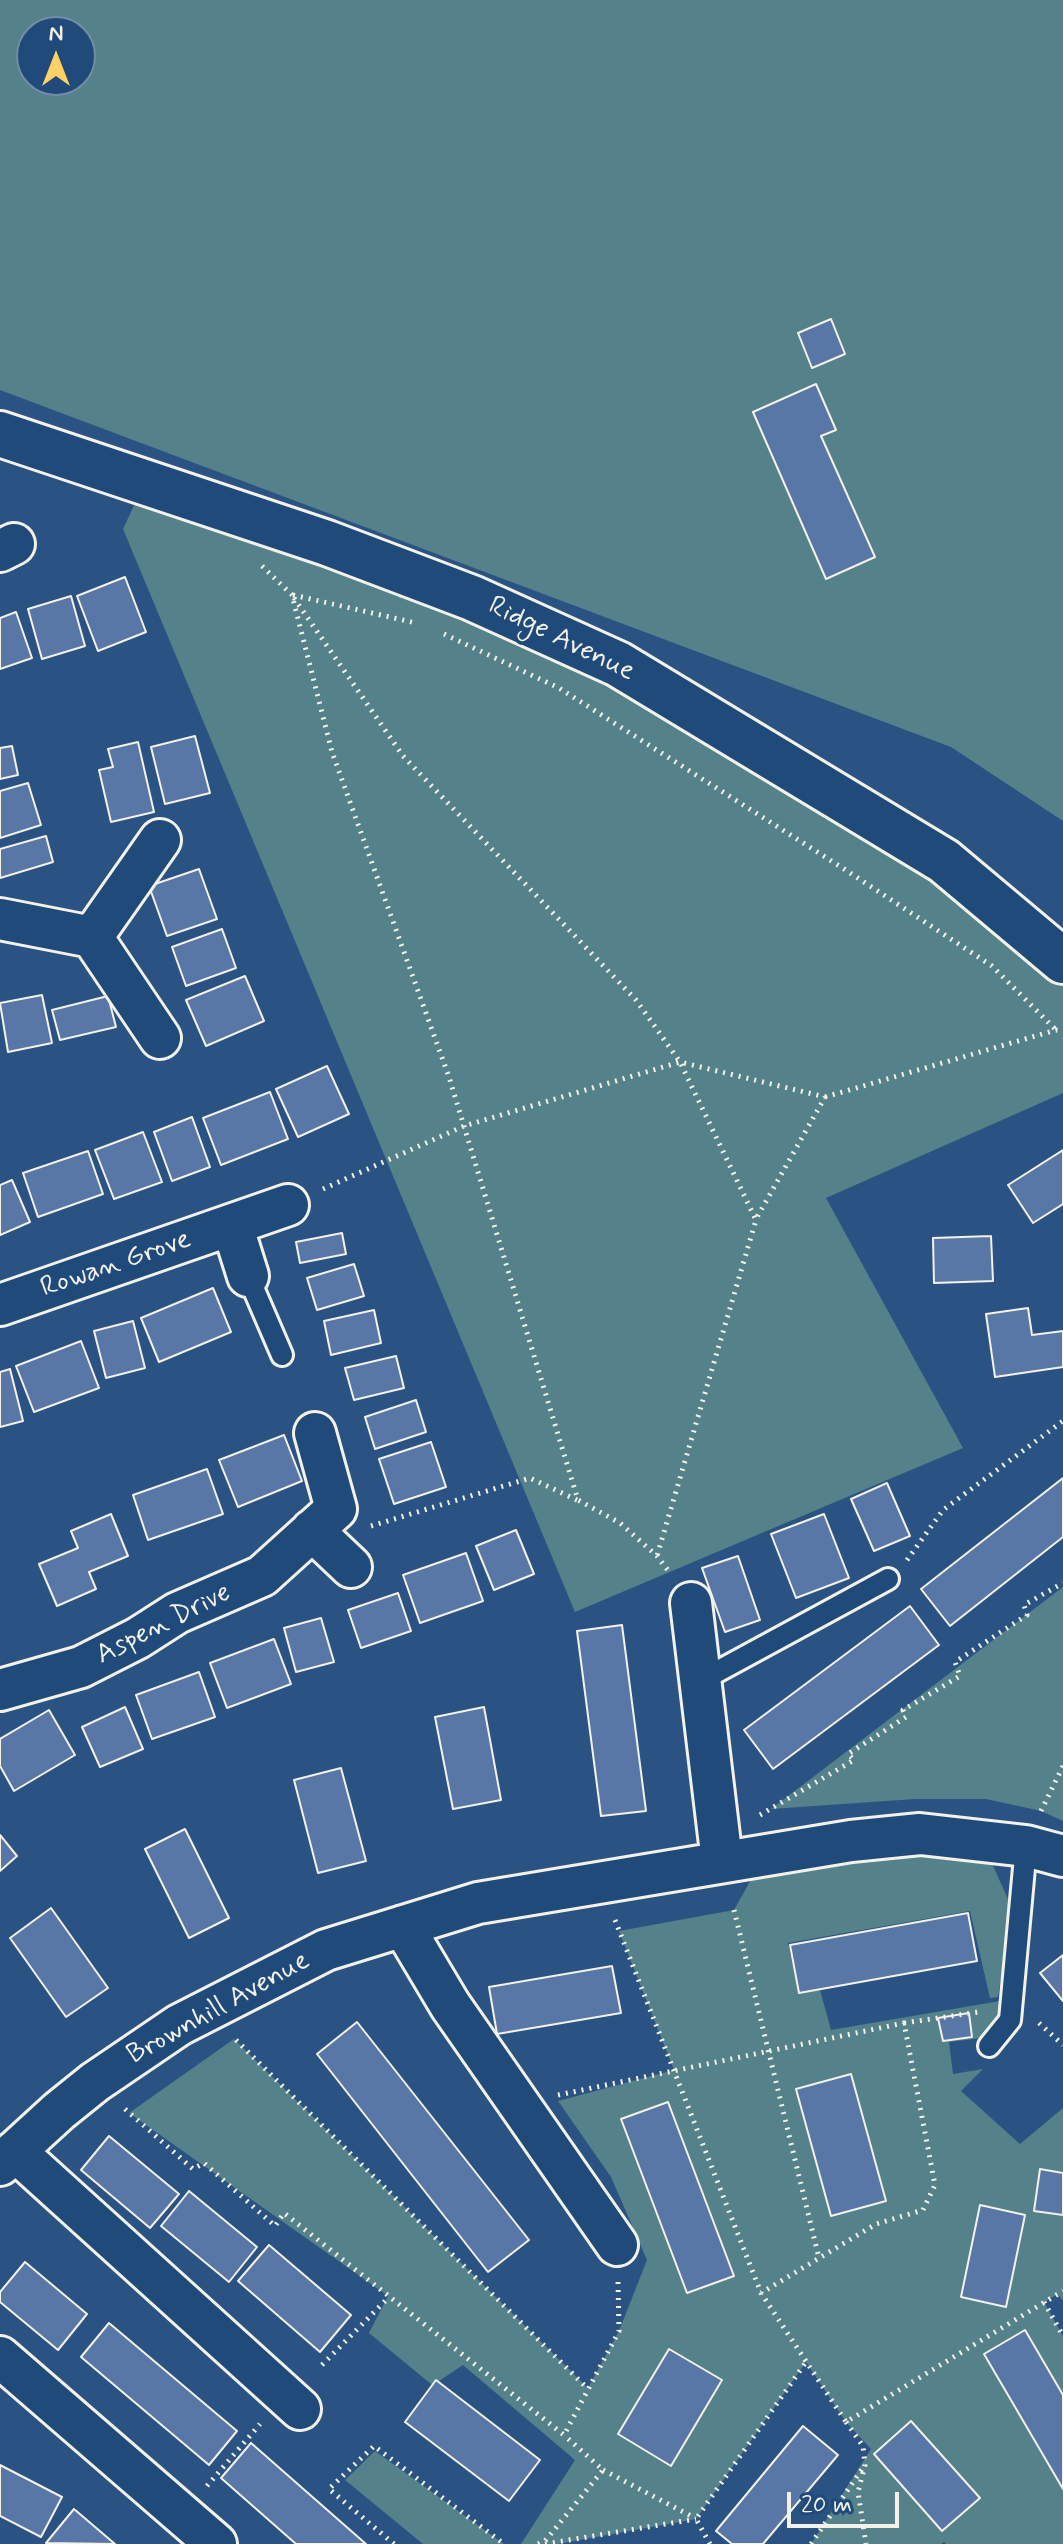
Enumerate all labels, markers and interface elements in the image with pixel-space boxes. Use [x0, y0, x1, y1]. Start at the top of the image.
north arrow [16, 16, 96, 96]
text: N [49, 20, 63, 48]
street label: Ridge Avenue [482, 590, 640, 690]
street label: Rowan Grove [37, 1224, 195, 1306]
street label: Aspen Drive [91, 1577, 237, 1673]
street label: Brownhill Avenue [122, 1945, 316, 2073]
scale bar [791, 2476, 903, 2526]
text: 20 m [801, 2490, 852, 2521]

